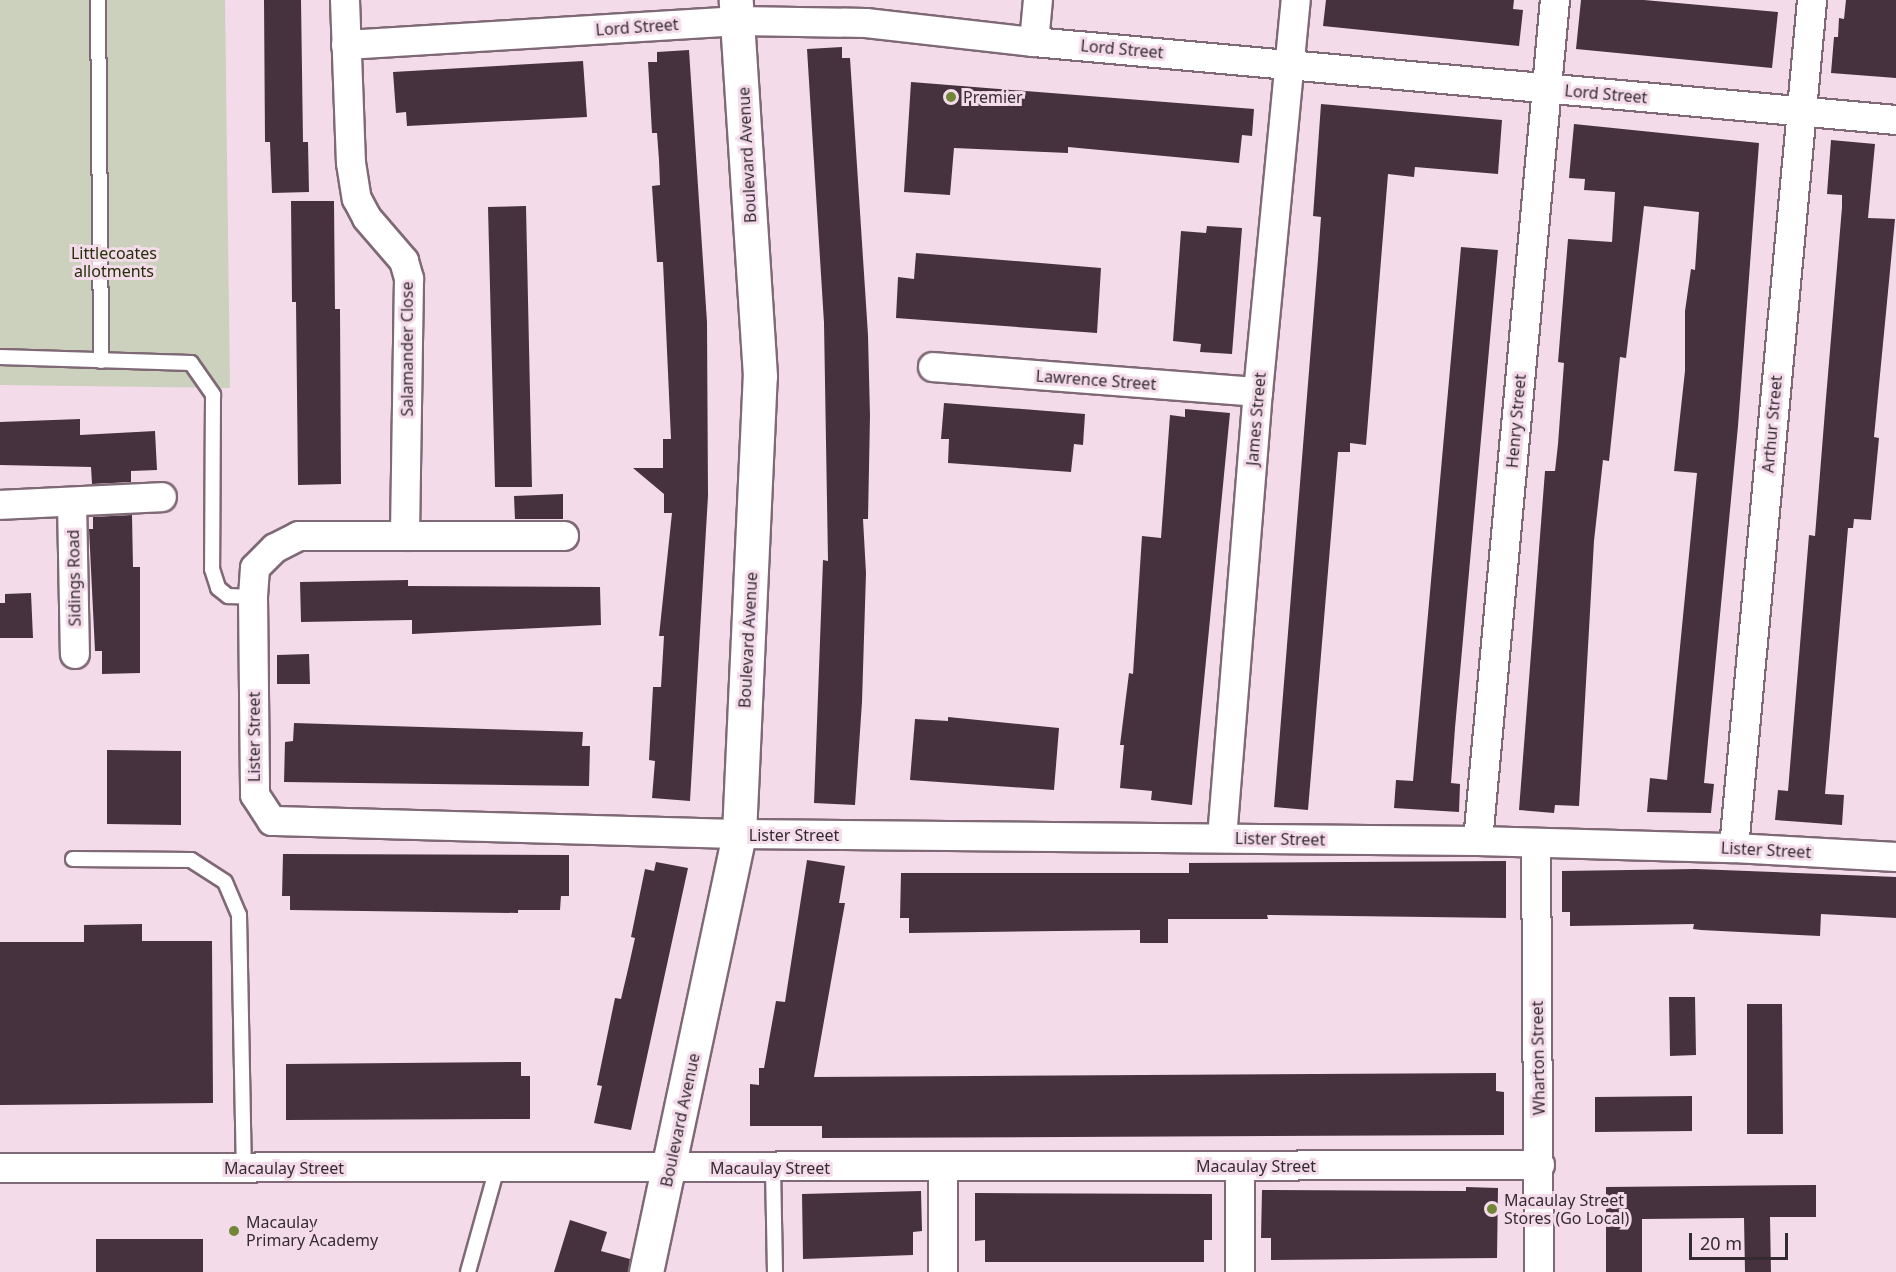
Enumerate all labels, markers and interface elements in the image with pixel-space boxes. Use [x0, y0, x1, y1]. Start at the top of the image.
street label: Lord Street [595, 15, 679, 39]
street label: Lord Street [1080, 36, 1164, 62]
street label: Lord Street [1564, 81, 1648, 107]
street label: Boulevard Avenue [734, 86, 760, 224]
place label: Premier [963, 87, 1023, 107]
marker: Premier [944, 90, 958, 104]
park label: Littlecoates allotments [71, 243, 157, 281]
street label: Salamander Close [397, 282, 417, 416]
street label: Lawrence Street [1035, 366, 1157, 394]
street label: James Street [1242, 371, 1270, 467]
street label: Henry Street [1502, 373, 1530, 469]
street label: Arthur Street [1758, 374, 1786, 474]
street label: Sidings Road [64, 529, 84, 627]
street label: Boulevard Avenue [735, 571, 761, 709]
street label: Lister Street [244, 692, 264, 782]
street label: Lister Street [749, 825, 839, 845]
street label: Lister Street [1235, 829, 1325, 849]
street label: Lister Street [1720, 838, 1812, 862]
street label: Wharton Street [1527, 1001, 1549, 1115]
street label: Boulevard Avenue [656, 1051, 704, 1189]
street label: Macaulay Street [1196, 1156, 1316, 1176]
street label: Macaulay Street [224, 1158, 344, 1178]
street label: Macaulay Street [710, 1158, 830, 1178]
place label: Macaulay Street Stores (Go Local) [1504, 1190, 1629, 1228]
marker: Macaulay Street Stores (Go Local) [1485, 1202, 1499, 1216]
place label: Macaulay Primary Academy [246, 1212, 378, 1250]
scale bar [1692, 1221, 1791, 1259]
marker: Macaulay Primary Academy [227, 1224, 241, 1238]
text: 20 m [1700, 1231, 1742, 1255]

